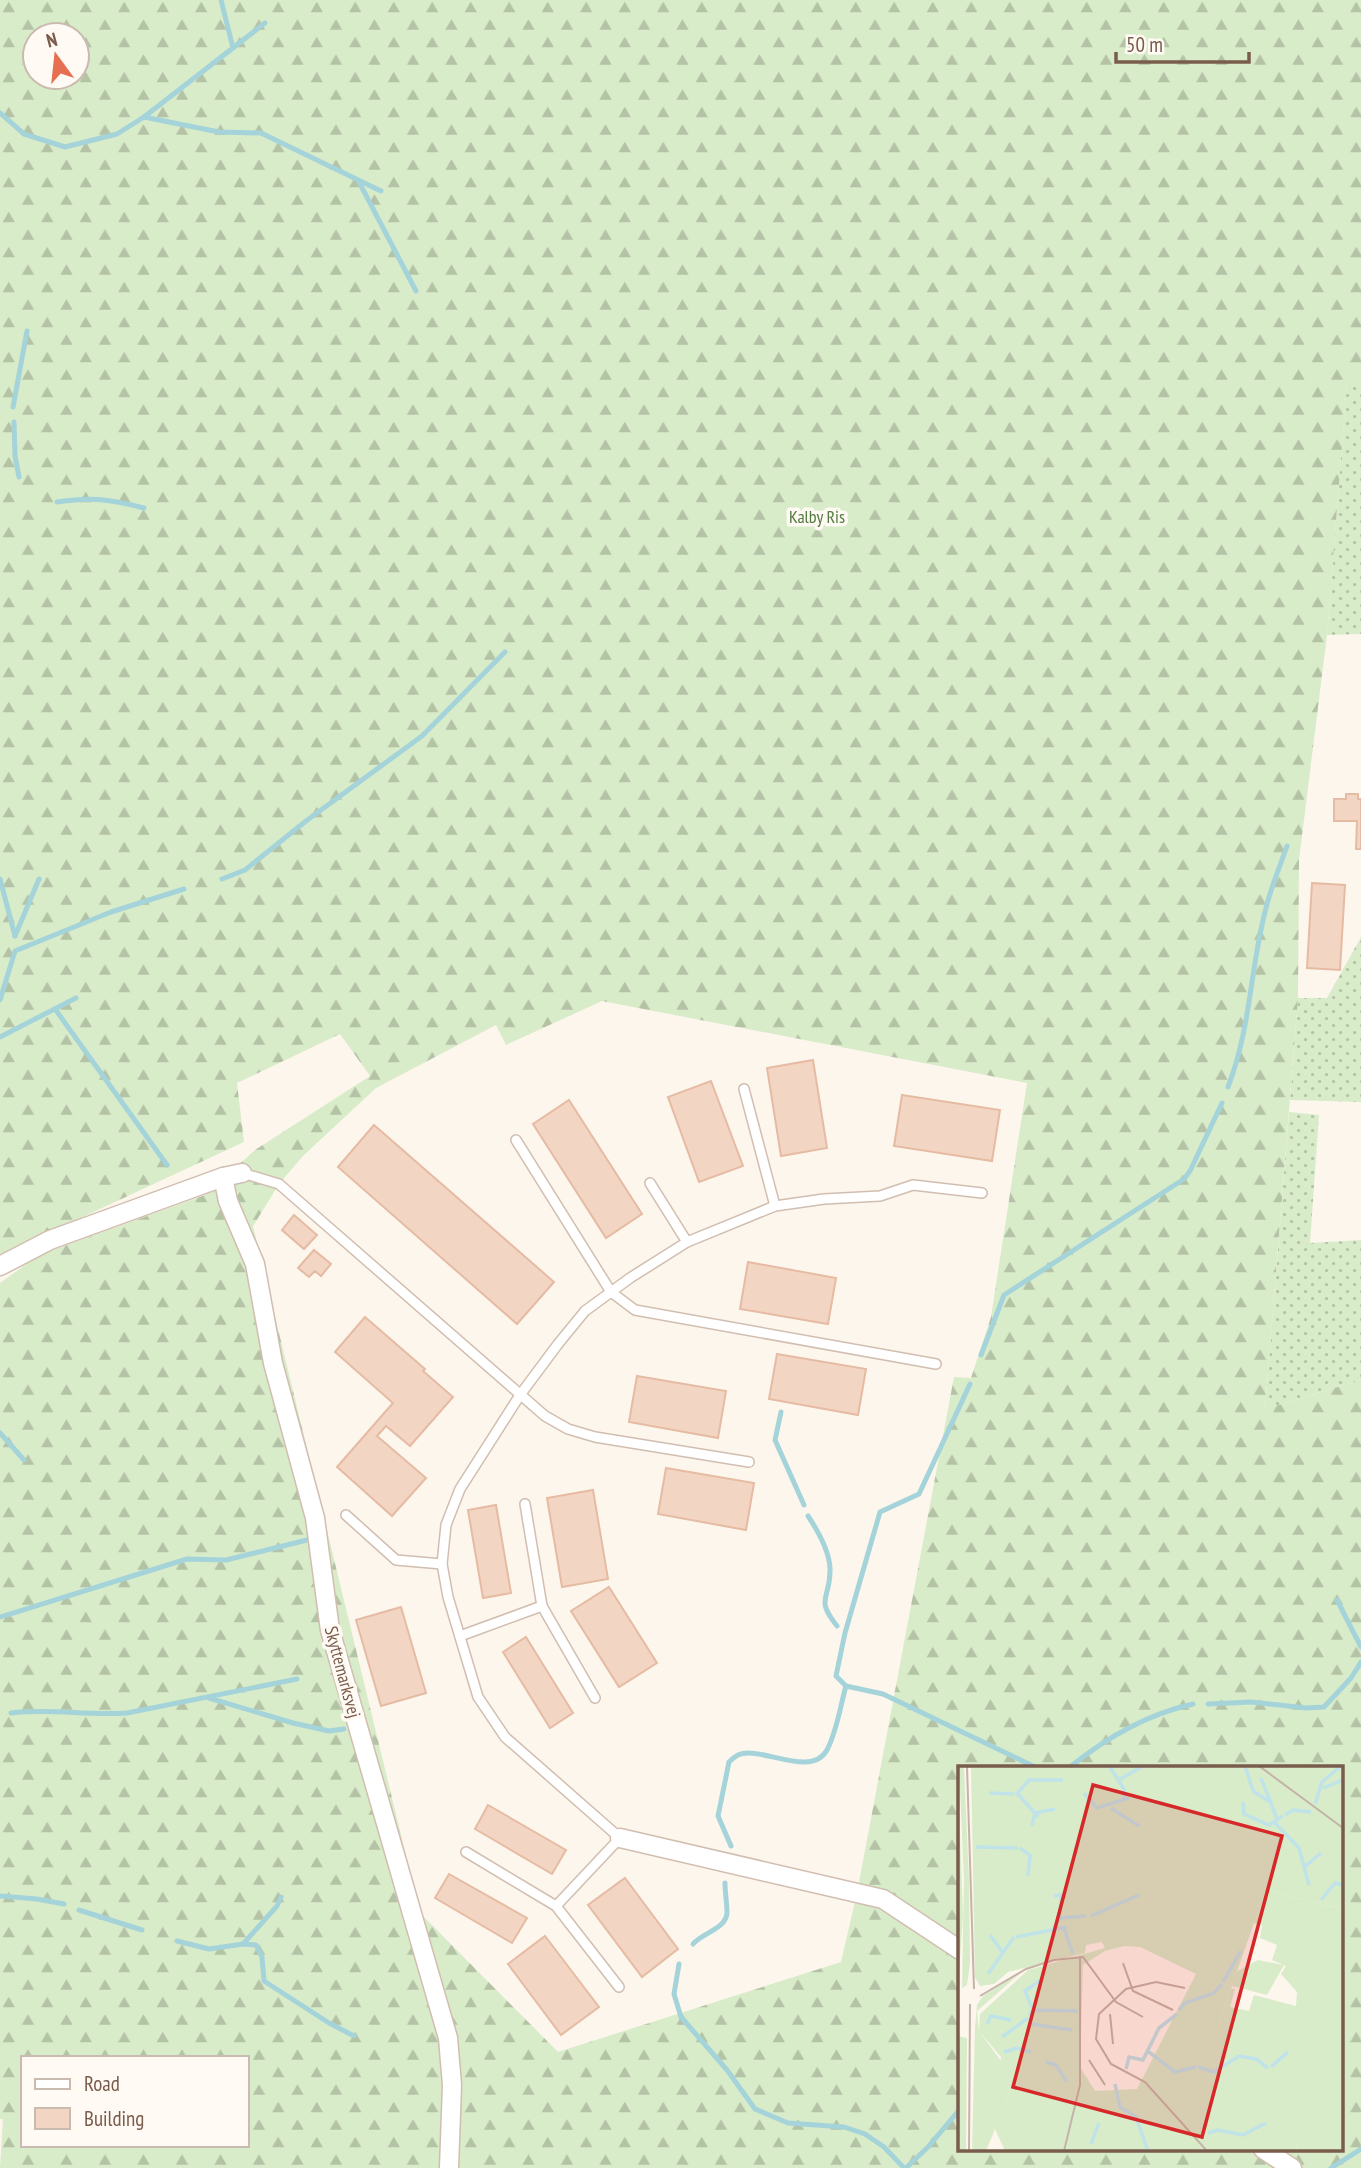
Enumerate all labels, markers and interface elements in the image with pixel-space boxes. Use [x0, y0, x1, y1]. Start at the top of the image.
north arrow [21, 21, 91, 91]
scale bar [1116, 21, 1249, 65]
text: N [44, 27, 60, 52]
text: 50 m [1126, 31, 1163, 58]
park label: Kalby Ris [789, 505, 845, 528]
street label: Skyttemarksvej [320, 1624, 366, 1720]
inset map [958, 1766, 1344, 2150]
legend [21, 2056, 248, 2147]
text: Road [84, 2070, 120, 2097]
text: Building [84, 2105, 144, 2132]

